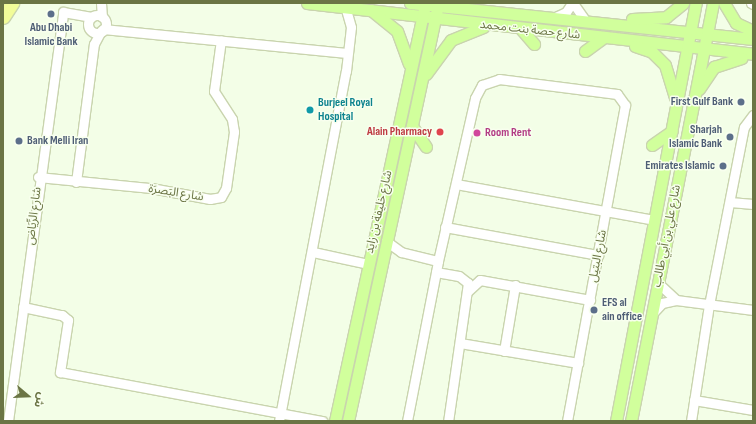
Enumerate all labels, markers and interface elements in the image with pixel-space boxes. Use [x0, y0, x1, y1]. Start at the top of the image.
marker: Abu Dhabi Islamic Bank [46, 9, 56, 19]
street label: شارع حصة بنت محمد [479, 18, 581, 42]
place label: Abu Dhabi Islamic Bank [24, 21, 78, 49]
place label: First Gulf Bank [671, 95, 733, 109]
place label: Burjeel Royal Hospital [318, 96, 373, 124]
marker: First Gulf Bank [736, 97, 746, 107]
marker: Burjeel Royal Hospital [305, 105, 315, 115]
place label: Sharjah Islamic Bank [669, 123, 722, 151]
place label: Alain Pharmacy [367, 125, 432, 139]
place label: Room Rent [485, 126, 531, 140]
marker: Alain Pharmacy [435, 127, 445, 137]
marker: Room Rent [472, 128, 482, 138]
marker: Sharjah Islamic Bank [725, 132, 735, 142]
place label: Bank Melli Iran [27, 134, 88, 148]
marker: Bank Melli Iran [14, 136, 24, 146]
place label: Emirates Islamic [645, 159, 715, 173]
marker: Emirates Islamic [718, 161, 728, 171]
street label: شارع خليفة بن زايد [362, 169, 396, 255]
street label: شارع البَصرَة [147, 182, 205, 204]
street label: شارع علي بن أبي طالب [650, 183, 684, 289]
street label: شارع الرِّيَاض [23, 186, 45, 246]
street label: شارع البتيل [586, 229, 610, 283]
place label: EFS al ain office [602, 296, 642, 324]
marker: EFS al ain office [589, 305, 599, 315]
north arrow [8, 376, 48, 416]
text: ش [31, 391, 48, 409]

